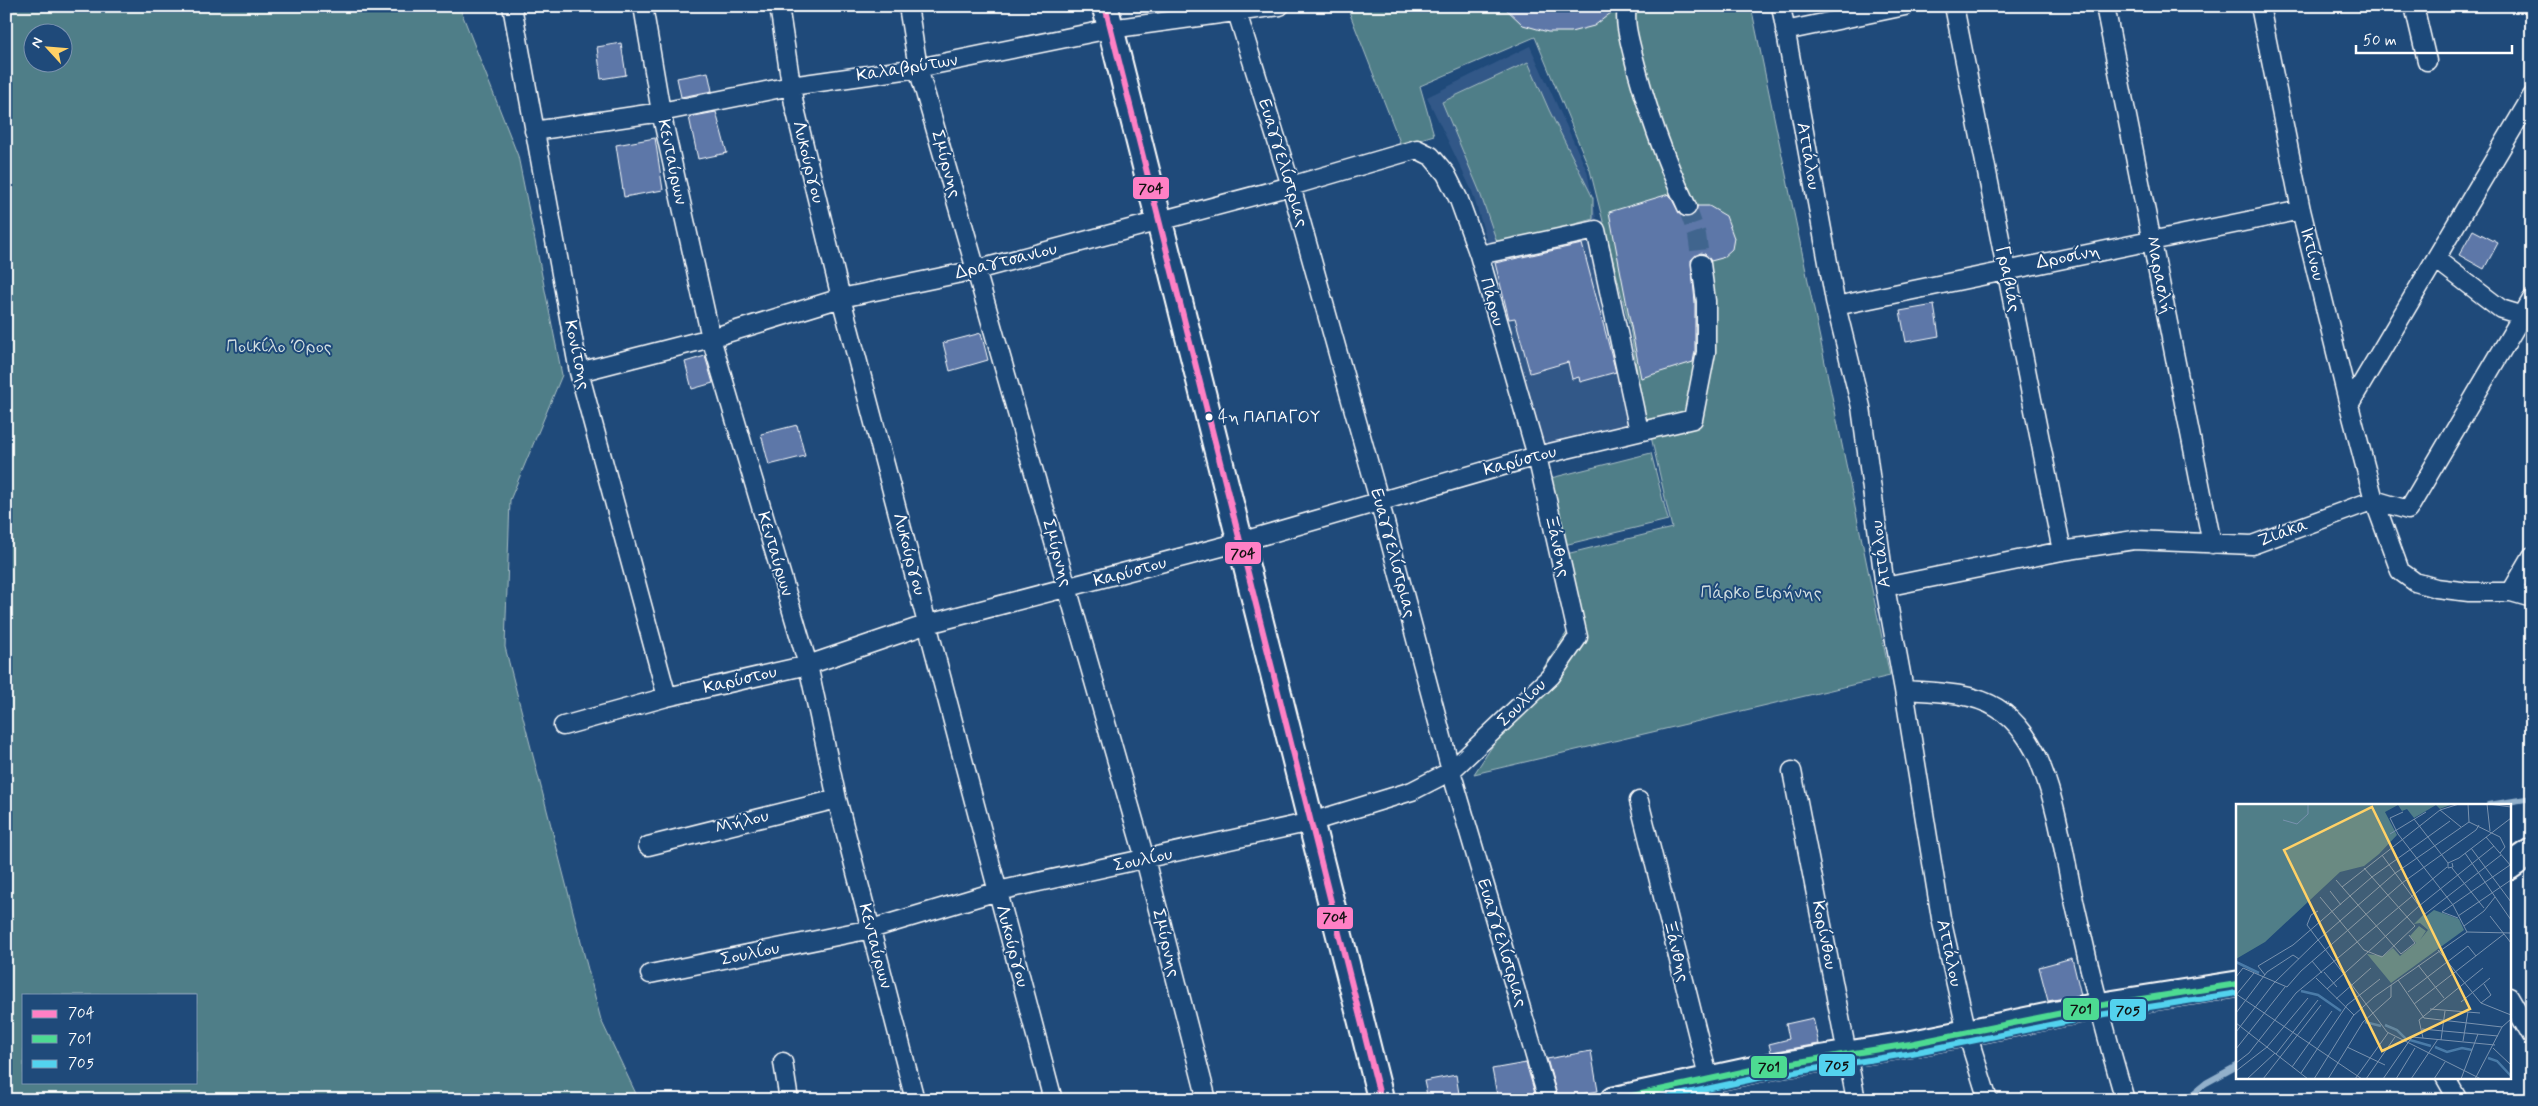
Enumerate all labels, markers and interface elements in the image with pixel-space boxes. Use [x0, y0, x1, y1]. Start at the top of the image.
north arrow [22, 22, 72, 72]
scale bar [2356, 22, 2512, 54]
text: 50 m [2363, 31, 2397, 51]
text: N [27, 35, 47, 51]
street label: Καλαβρύτων [855, 48, 959, 88]
street label: Ευαγγελίστριας [1252, 96, 1314, 230]
street label: Κενταύρων [651, 117, 693, 207]
street label: Λυκούργου [786, 118, 830, 206]
street label: Αττάλου [1790, 120, 1826, 192]
street label: Σμύρνης [925, 127, 967, 201]
line badge: 704 [1132, 176, 1170, 200]
text: 704 [1139, 180, 1164, 198]
street label: Ικτίνου [2294, 225, 2330, 283]
street label: Μαρασλή [2140, 234, 2178, 316]
street label: Δραγτσανιου [952, 237, 1060, 285]
street label: Δροσίνη [2034, 239, 2102, 275]
street label: Γραβιάς [1990, 244, 2026, 314]
street label: Πάρου [1474, 275, 1510, 329]
street label: Κονίτσης [558, 318, 596, 392]
park label: Ποικίλο Όρος [226, 335, 332, 359]
place label: 4η ΠΑΠΑΓΟΥ [1218, 406, 1320, 428]
marker: 4η ΠΑΠΑΓΟΥ [1204, 412, 1214, 422]
street label: Καρύστου [1481, 440, 1559, 482]
street label: Ευαγγελίστριας [1364, 486, 1422, 621]
street label: Κενταύρων [751, 509, 799, 599]
street label: Λυκούργου [886, 510, 932, 598]
street label: Ξάνθης [1538, 513, 1576, 580]
street label: Ζιάκα [2255, 513, 2311, 553]
street label: Σμύρνης [1036, 516, 1078, 590]
street label: Αττάλου [1865, 519, 1897, 589]
line badge: 704 [1224, 541, 1262, 565]
text: 704 [1231, 545, 1256, 563]
street label: Καρύστου [1091, 551, 1169, 593]
park label: Πάρκο Ειρήνης [1700, 581, 1822, 605]
street label: Καρύστου [701, 660, 779, 700]
street label: Σουλίου [1492, 674, 1552, 732]
street label: Μήλου [713, 804, 771, 840]
inset map [2236, 804, 2510, 1078]
street label: Σουλίου [1111, 842, 1175, 878]
street label: Ευαγγελίστριας [1471, 876, 1533, 1010]
street label: Κορίνθου [1806, 898, 1842, 972]
street label: Κενταύρων [852, 901, 898, 991]
street label: Λυκούργου [989, 902, 1035, 990]
line badge: 704 [1316, 906, 1354, 930]
street label: Σμύρνης [1146, 907, 1186, 980]
text: 704 [1323, 909, 1348, 927]
street label: Ξάνθης [1657, 917, 1695, 985]
street label: Αττάλου [1930, 917, 1968, 989]
street label: Σουλίου [718, 936, 782, 972]
legend [22, 994, 198, 1084]
line badge: 701 [2062, 997, 2100, 1021]
line badge: 705 [2109, 998, 2147, 1022]
text: 701 [2070, 1001, 2092, 1019]
text: 705 [2116, 1002, 2140, 1020]
text: 704 [68, 1004, 95, 1024]
text: 701 [68, 1030, 92, 1050]
line badge: 705 [1818, 1053, 1856, 1077]
text: 705 [68, 1054, 94, 1074]
line badge: 701 [1750, 1055, 1788, 1079]
text: 705 [1825, 1057, 1849, 1075]
text: 701 [1758, 1059, 1780, 1077]

